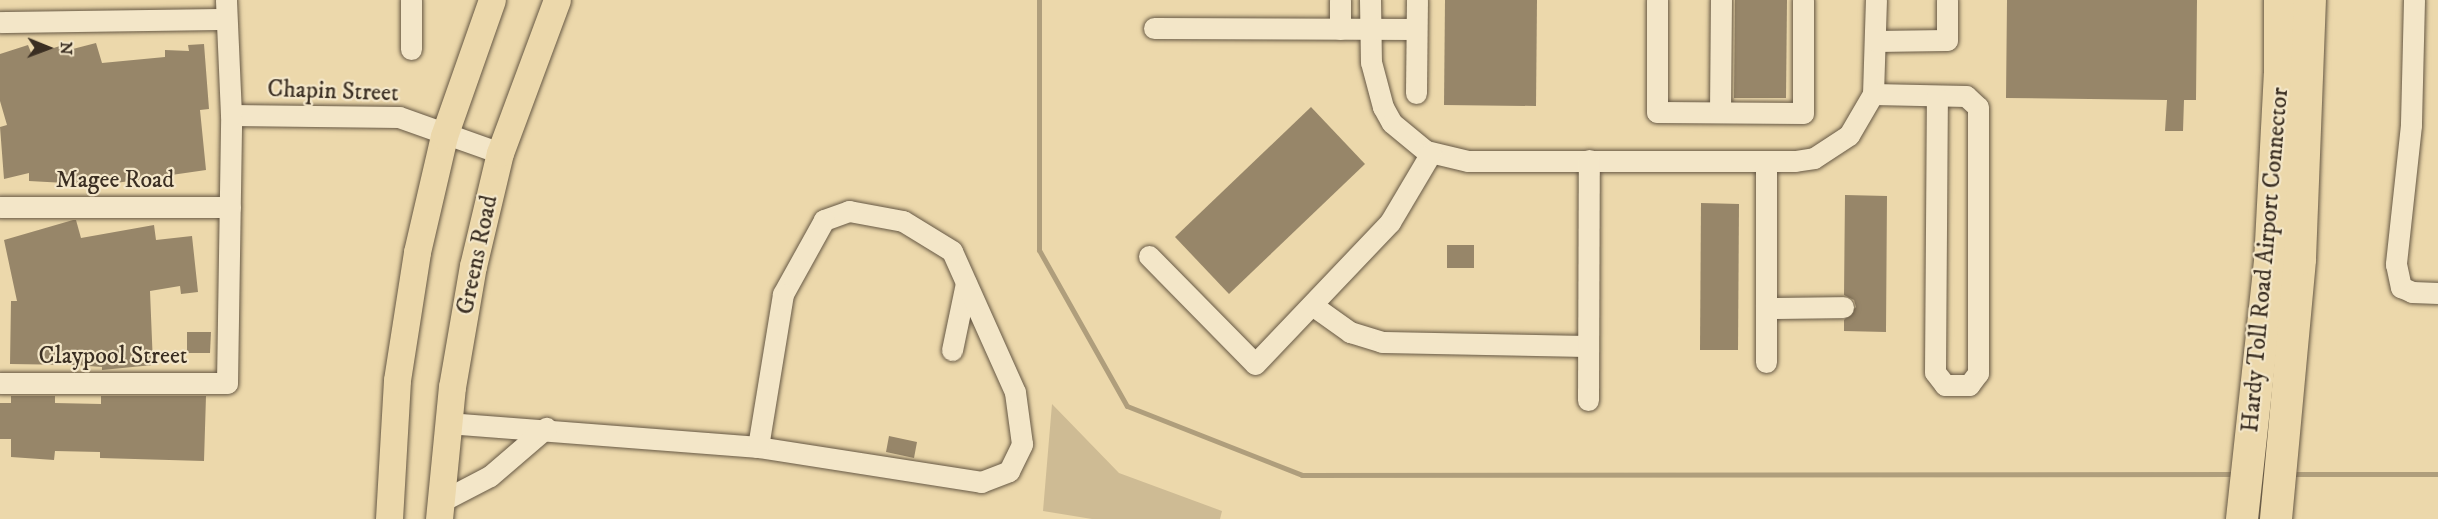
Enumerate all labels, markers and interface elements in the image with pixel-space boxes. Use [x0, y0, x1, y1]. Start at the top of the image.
north arrow [18, 18, 78, 78]
text: N [56, 42, 76, 55]
street label: Chapin Street [267, 75, 399, 109]
street label: Hardy Toll Road Airport Connector [2237, 86, 2295, 434]
street label: Magee Road [56, 167, 174, 195]
street label: Greens Road [451, 193, 505, 317]
street label: Claypool Street [38, 343, 188, 371]

